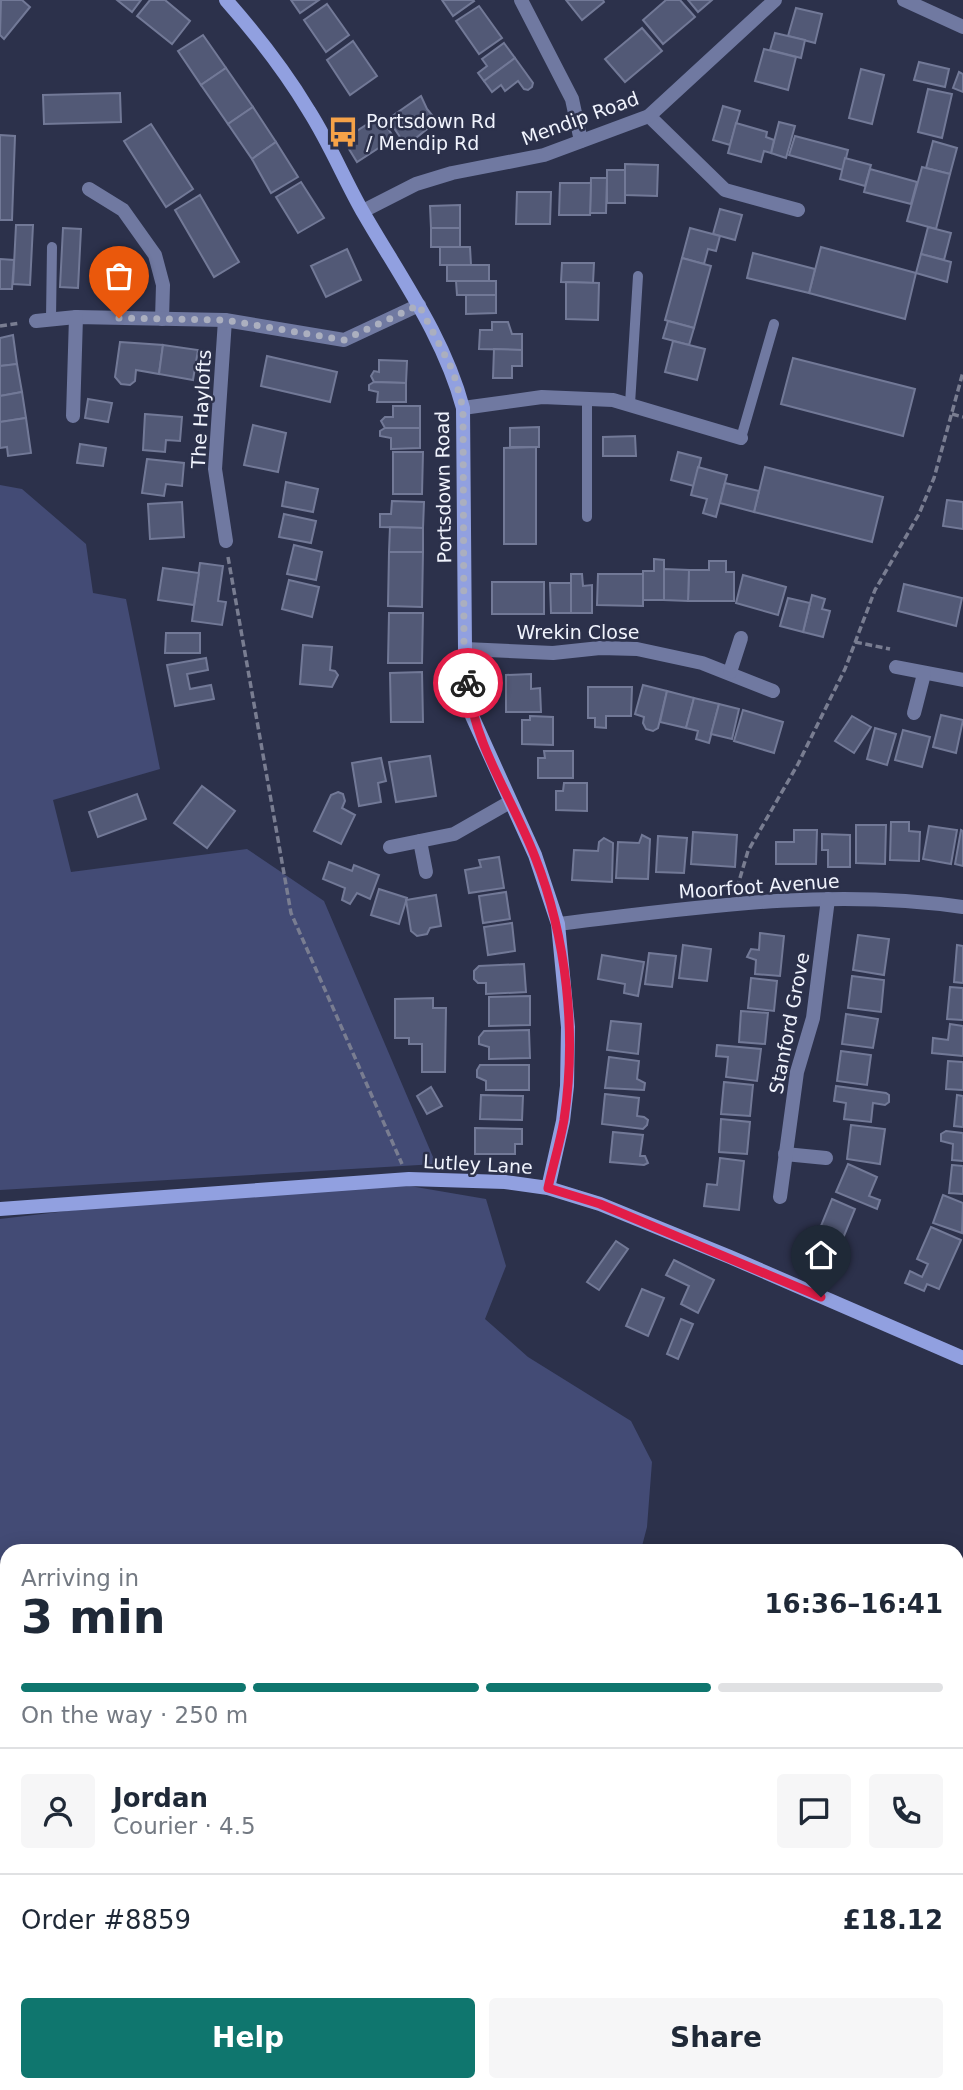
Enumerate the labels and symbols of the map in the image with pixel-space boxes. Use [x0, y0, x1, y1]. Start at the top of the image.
street label: Mendip Road [518, 87, 642, 149]
place label: Portsdown Rd / Mendip Rd [366, 110, 496, 154]
bus stop icon: Portsdown Rd / Mendip Rd [326, 115, 360, 149]
pin [89, 246, 149, 318]
street label: The Haylofts [187, 349, 215, 470]
street label: Portsdown Road [431, 411, 455, 563]
street label: Wrekin Close [516, 621, 640, 643]
courier [433, 648, 503, 718]
street label: Moorfoot Avenue [678, 869, 840, 903]
street label: Stanford Grove [764, 950, 814, 1096]
street label: Lutley Lane [423, 1150, 533, 1178]
pin [791, 1225, 851, 1297]

